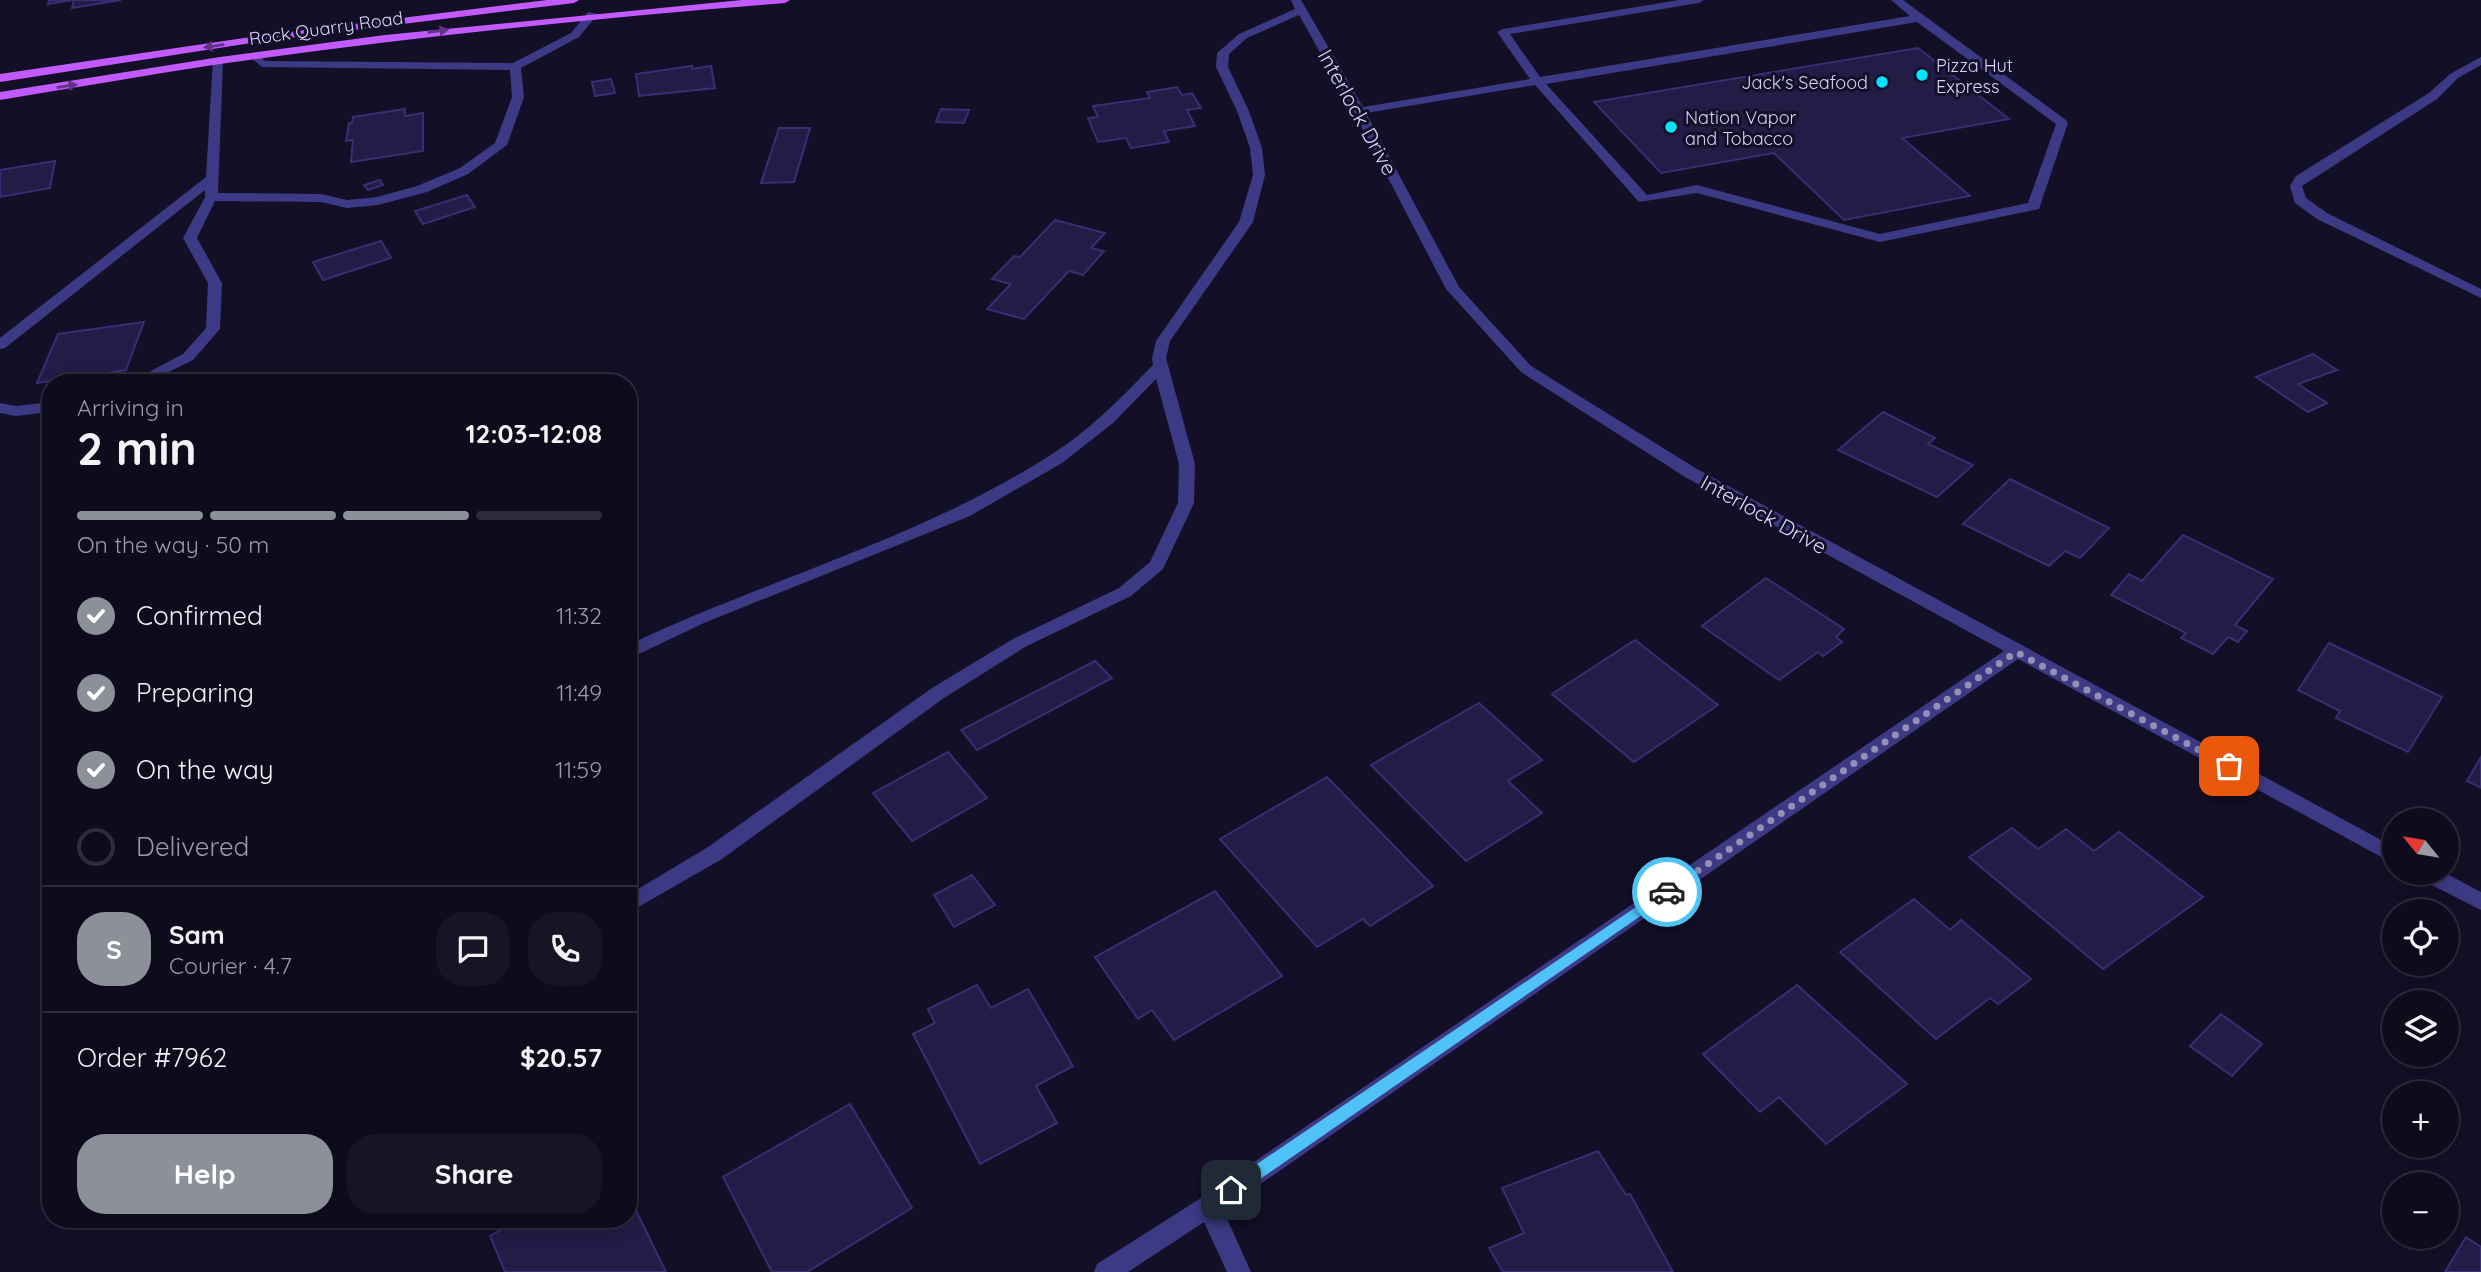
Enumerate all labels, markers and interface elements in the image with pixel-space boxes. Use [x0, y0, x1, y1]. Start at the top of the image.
street label: Rock Quarry Road [247, 6, 405, 50]
one-way arrow [427, 26, 449, 37]
one-way arrow [203, 41, 225, 52]
street label: Interlock Drive [1313, 44, 1403, 180]
place label: Pizza Hut Express [1936, 54, 2013, 98]
marker: Pizza Hut Express [1914, 67, 1930, 83]
place label: Jack's Seafood [1741, 71, 1868, 94]
marker: Jack's Seafood [1874, 74, 1890, 90]
one-way arrow [57, 80, 79, 91]
place label: Nation Vapor and Tobacco [1685, 106, 1797, 150]
marker: Nation Vapor and Tobacco [1663, 119, 1679, 135]
text: Arriving in [77, 393, 184, 422]
text: 12:03–12:08 [465, 417, 602, 450]
text: 2 min [77, 419, 197, 477]
street label: Interlock Drive [1696, 469, 1832, 559]
text: On the way · 50 m [77, 530, 269, 559]
icon: check [77, 597, 115, 635]
text: Confirmed [136, 599, 263, 632]
text: 11:32 [556, 601, 602, 630]
icon: check [77, 674, 115, 712]
text: Preparing [136, 676, 254, 709]
text: 11:49 [556, 678, 602, 707]
pin [2199, 736, 2259, 796]
icon: bag [2210, 747, 2248, 785]
icon: check [77, 751, 115, 789]
text: On the way [136, 753, 274, 786]
text: 11:59 [555, 755, 602, 784]
north arrow [2382, 808, 2459, 886]
map controls [2382, 808, 2459, 1249]
text: Delivered [136, 830, 249, 863]
courier [1632, 857, 1702, 927]
icon: car [1648, 873, 1686, 911]
button: locate [2382, 899, 2459, 976]
button: chat [436, 912, 510, 986]
button: phone [528, 912, 602, 986]
text: Sam [169, 918, 225, 951]
text: S [106, 933, 122, 966]
text: Courier · 4.7 [169, 951, 292, 980]
button: layers [2382, 990, 2459, 1067]
text: Order #7962 [77, 1041, 227, 1074]
text: $20.57 [520, 1041, 602, 1074]
button: + [2382, 1081, 2459, 1158]
button: Help [77, 1134, 333, 1214]
button: Share [347, 1134, 602, 1214]
pin [1201, 1160, 1261, 1220]
icon: home [1212, 1171, 1250, 1209]
button: − [2382, 1172, 2459, 1249]

